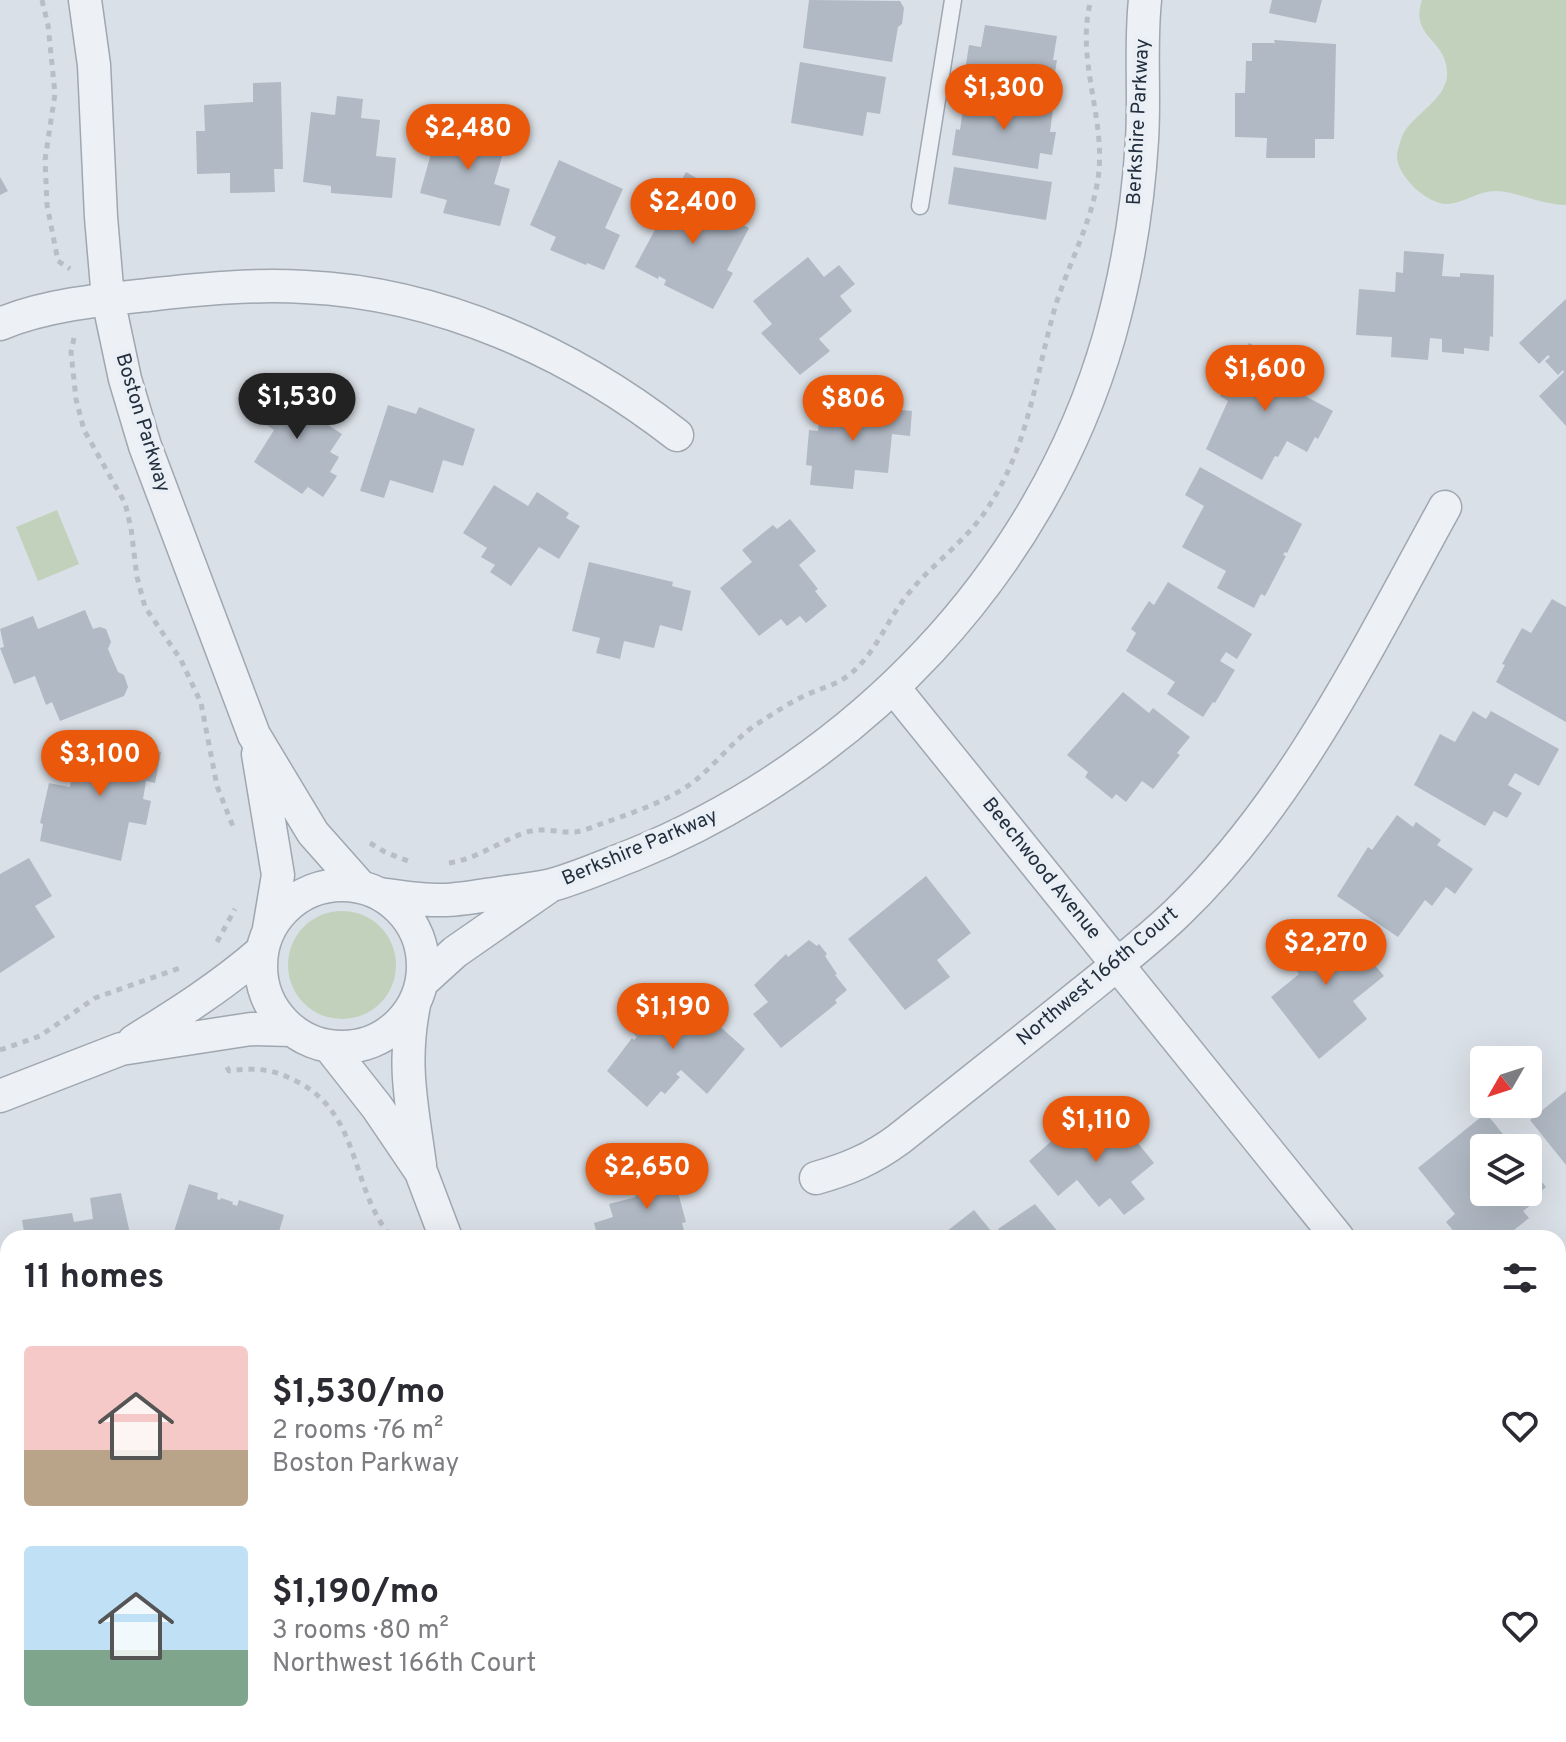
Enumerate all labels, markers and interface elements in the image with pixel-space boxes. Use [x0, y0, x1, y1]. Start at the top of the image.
street label: Berkshire Parkway [1122, 38, 1156, 206]
pin: $1,300 [939, 64, 1069, 132]
text: $1,300 [963, 73, 1045, 106]
pin: $2,480 [403, 104, 533, 172]
text: $2,480 [424, 113, 512, 146]
pin: $2,400 [628, 178, 758, 246]
text: $2,400 [648, 187, 738, 220]
pin: $1,600 [1200, 345, 1330, 413]
street label: Boston Parkway [109, 350, 175, 496]
text: $1,600 [1223, 354, 1307, 387]
pin: $1,530 [232, 373, 362, 441]
pin: $806 [806, 375, 900, 443]
text: $1,530 [257, 382, 338, 415]
text: $806 [821, 384, 885, 417]
pin: $3,100 [35, 730, 165, 798]
text: $3,100 [59, 739, 141, 772]
street label: Beechwood Avenue [976, 793, 1106, 945]
street label: Berkshire Parkway [558, 803, 722, 893]
street label: Northwest 166th Court [1012, 902, 1184, 1052]
pin: $2,270 [1261, 919, 1391, 987]
text: $2,270 [1284, 928, 1368, 961]
pin: $1,190 [608, 983, 738, 1051]
text: $1,190 [635, 992, 711, 1025]
north arrow [1470, 1046, 1542, 1118]
map controls [1470, 1046, 1542, 1206]
pin: $1,110 [1031, 1096, 1161, 1164]
text: $1,110 [1061, 1105, 1131, 1138]
button: layers [1470, 1134, 1542, 1206]
pin: $2,650 [582, 1143, 712, 1211]
text: $2,650 [604, 1152, 690, 1185]
icon: filters [1498, 1256, 1542, 1300]
text: 11 homes [24, 1257, 164, 1300]
text: $1,530/mo [272, 1372, 445, 1415]
icon: home [88, 1378, 184, 1474]
icon: heart [1498, 1404, 1542, 1448]
text: 2 rooms · 76 m² [272, 1415, 444, 1448]
text: Boston Parkway [272, 1448, 459, 1481]
text: $1,190/mo [272, 1572, 439, 1615]
icon: home [88, 1578, 184, 1674]
icon: heart [1498, 1604, 1542, 1648]
text: 3 rooms · 80 m² [272, 1615, 449, 1648]
text: Northwest 166th Court [272, 1648, 536, 1681]

